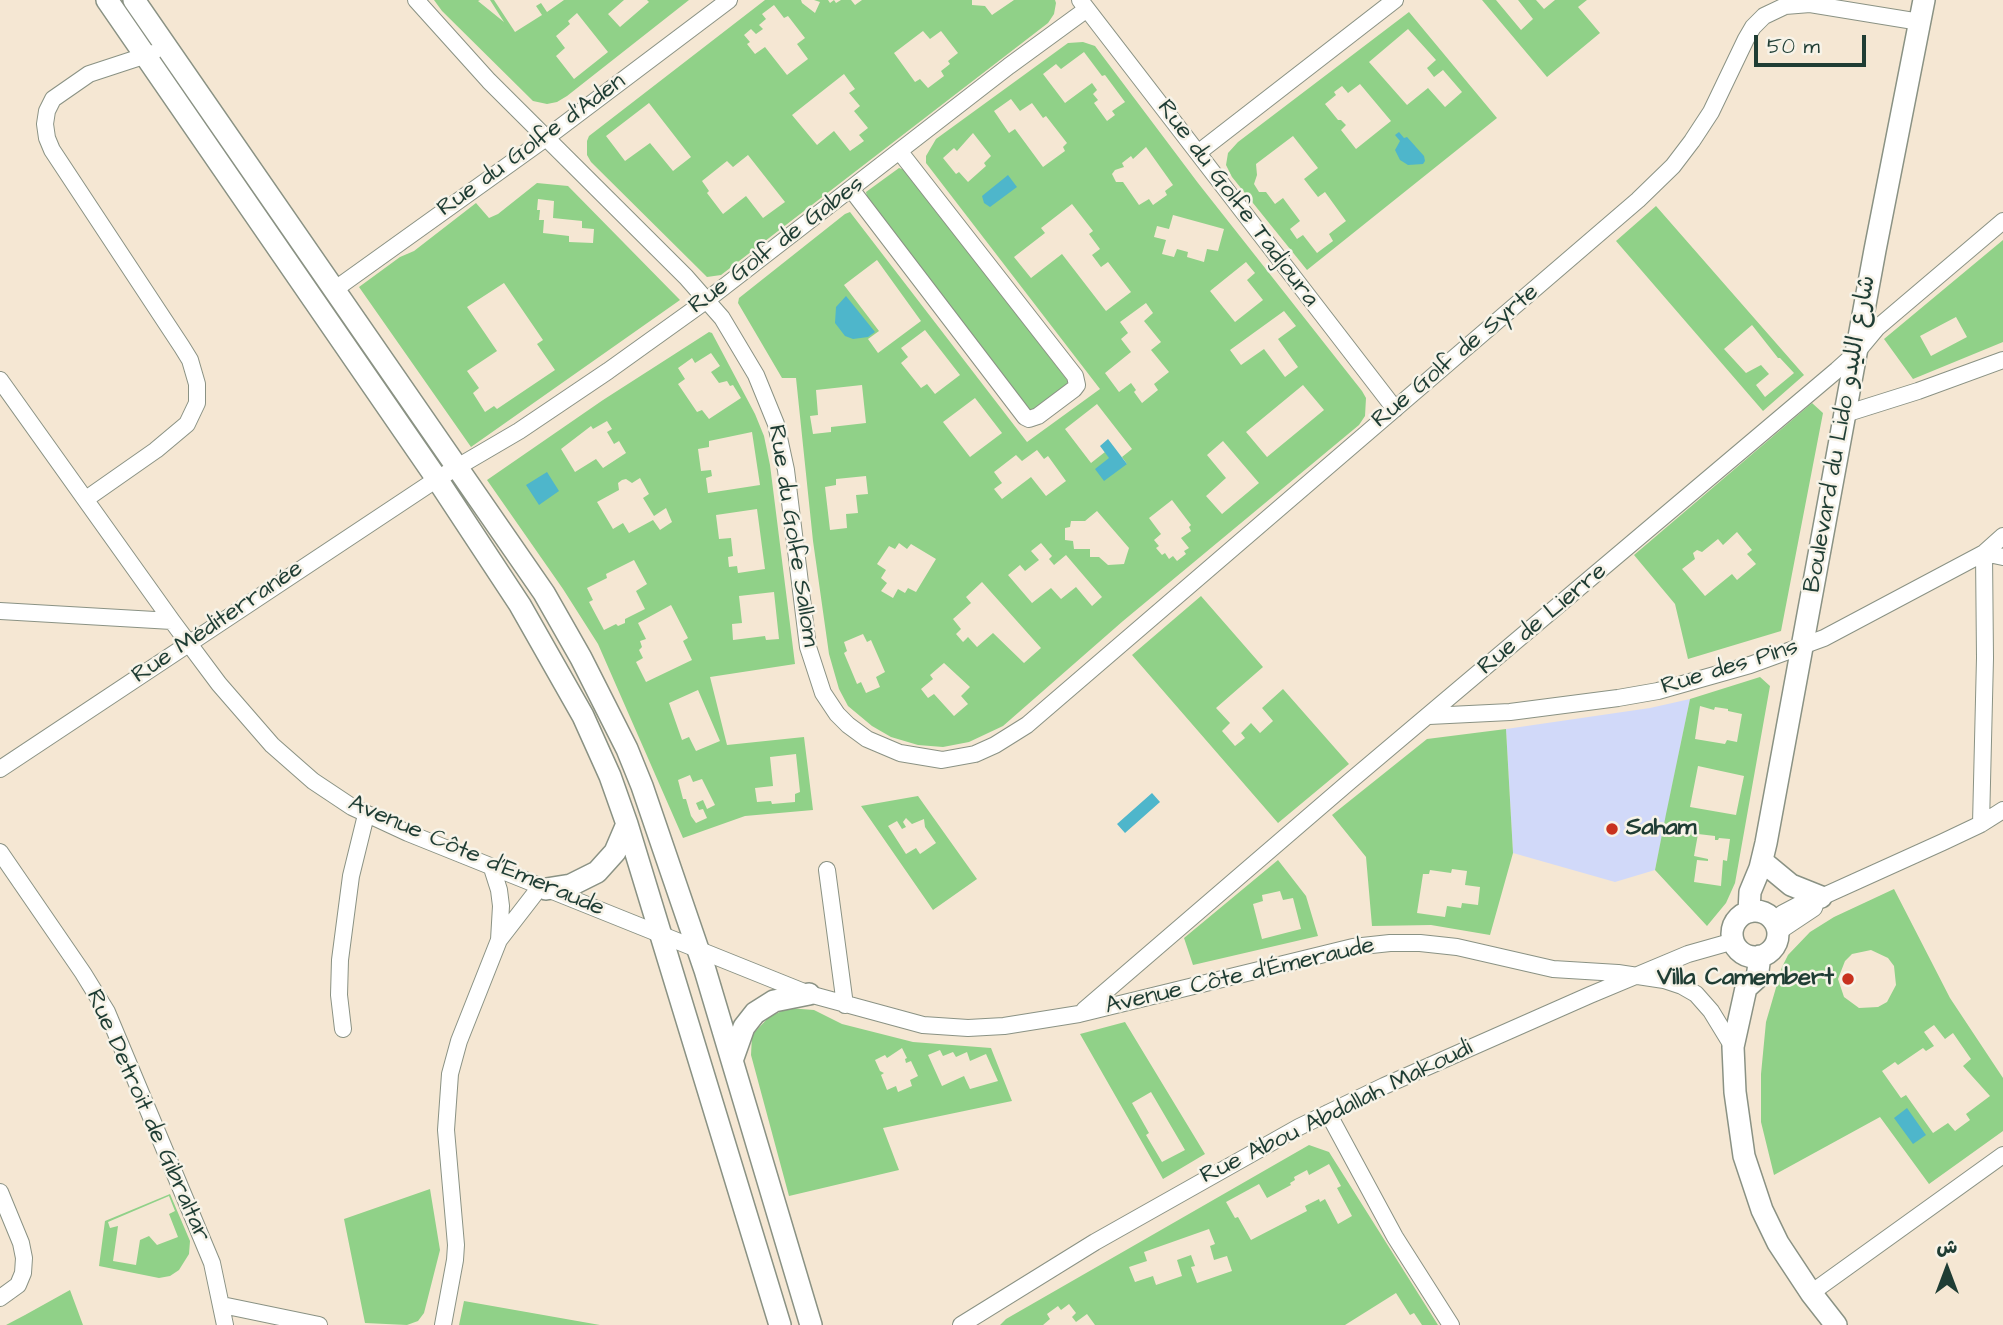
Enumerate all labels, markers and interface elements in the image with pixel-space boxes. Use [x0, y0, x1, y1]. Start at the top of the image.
scale bar [1758, 21, 1870, 65]
text: 50 m [1767, 32, 1820, 61]
street label: Rue du Golfe d'Aden [432, 68, 632, 224]
street label: Rue du Golfe Tadjoura [1150, 95, 1324, 313]
street label: Rue Golf de Gabes [684, 171, 870, 321]
street label: Boulevard du Lido شارع الليدو [1799, 273, 1883, 595]
street label: Rue Golf de Syrte [1367, 279, 1545, 435]
street label: Rue du Golfe Sallom [760, 423, 824, 649]
street label: Rue Méditerranée [127, 555, 309, 691]
street label: Rue de Lierre [1473, 558, 1613, 682]
street label: Rue des Pins [1658, 633, 1802, 703]
street label: Avenue Côte d'Emeraude [344, 790, 608, 924]
place label: Saham [1626, 815, 1696, 843]
marker: Saham [1604, 821, 1620, 837]
street label: Avenue Côte d'Émeraude [1103, 932, 1377, 1022]
place label: Villa Camembert [1657, 965, 1834, 993]
marker: Villa Camembert [1840, 971, 1856, 987]
street label: Rue Detroit de Gibraltar [78, 986, 216, 1246]
street label: Rue Abou Abdallah Makoudi [1196, 1035, 1478, 1191]
north arrow [1912, 1234, 1982, 1304]
text: ش [1937, 1234, 1957, 1261]

